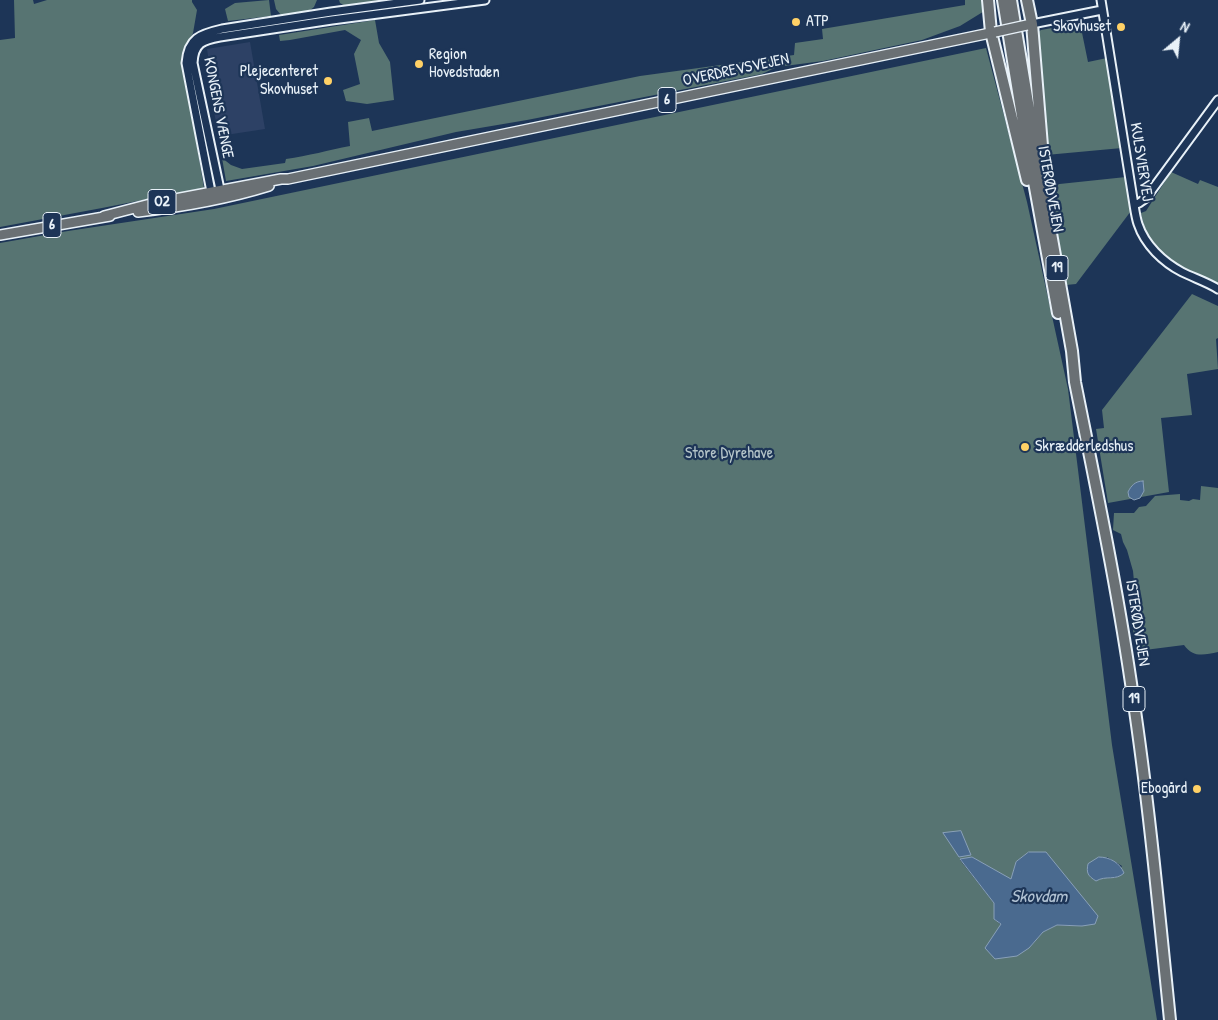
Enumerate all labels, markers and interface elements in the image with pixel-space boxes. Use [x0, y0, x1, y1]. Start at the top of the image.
place label: ATP [806, 12, 829, 32]
north arrow [1153, 15, 1203, 65]
marker: ATP [790, 16, 802, 28]
text: N [1178, 16, 1193, 36]
place label: Skovhuset [1053, 17, 1111, 37]
marker: Skovhuset [1115, 21, 1127, 33]
place label: Region Hovedstaden [429, 45, 500, 83]
street label: OVERDREVSVEJEN [681, 49, 791, 91]
street label: KONGENS VÆNGE [199, 56, 237, 160]
marker: Region Hovedstaden [413, 58, 425, 70]
place label: Plejecenteret Skovhuset [240, 62, 318, 100]
marker: Plejecenteret Skovhuset [322, 75, 334, 87]
road number: 6 [658, 88, 676, 112]
street label: KULSVIERVEJ [1125, 121, 1157, 203]
street label: ISTERØDVEJEN [1033, 144, 1067, 234]
road number: O2 [148, 190, 176, 214]
road number: 6 [43, 212, 61, 238]
road number: 19 [1046, 256, 1068, 280]
place label: Skrædderledshus [1035, 437, 1133, 457]
marker: Skrædderledshus [1019, 441, 1031, 453]
park label: Store Dyrehave [685, 444, 773, 464]
street label: ISTERØDVEJEN [1121, 578, 1153, 668]
road number: 19 [1123, 686, 1145, 712]
place label: Ebogård [1141, 779, 1187, 799]
marker: Ebogård [1191, 783, 1203, 795]
water label: Skovdam [1011, 886, 1067, 908]

